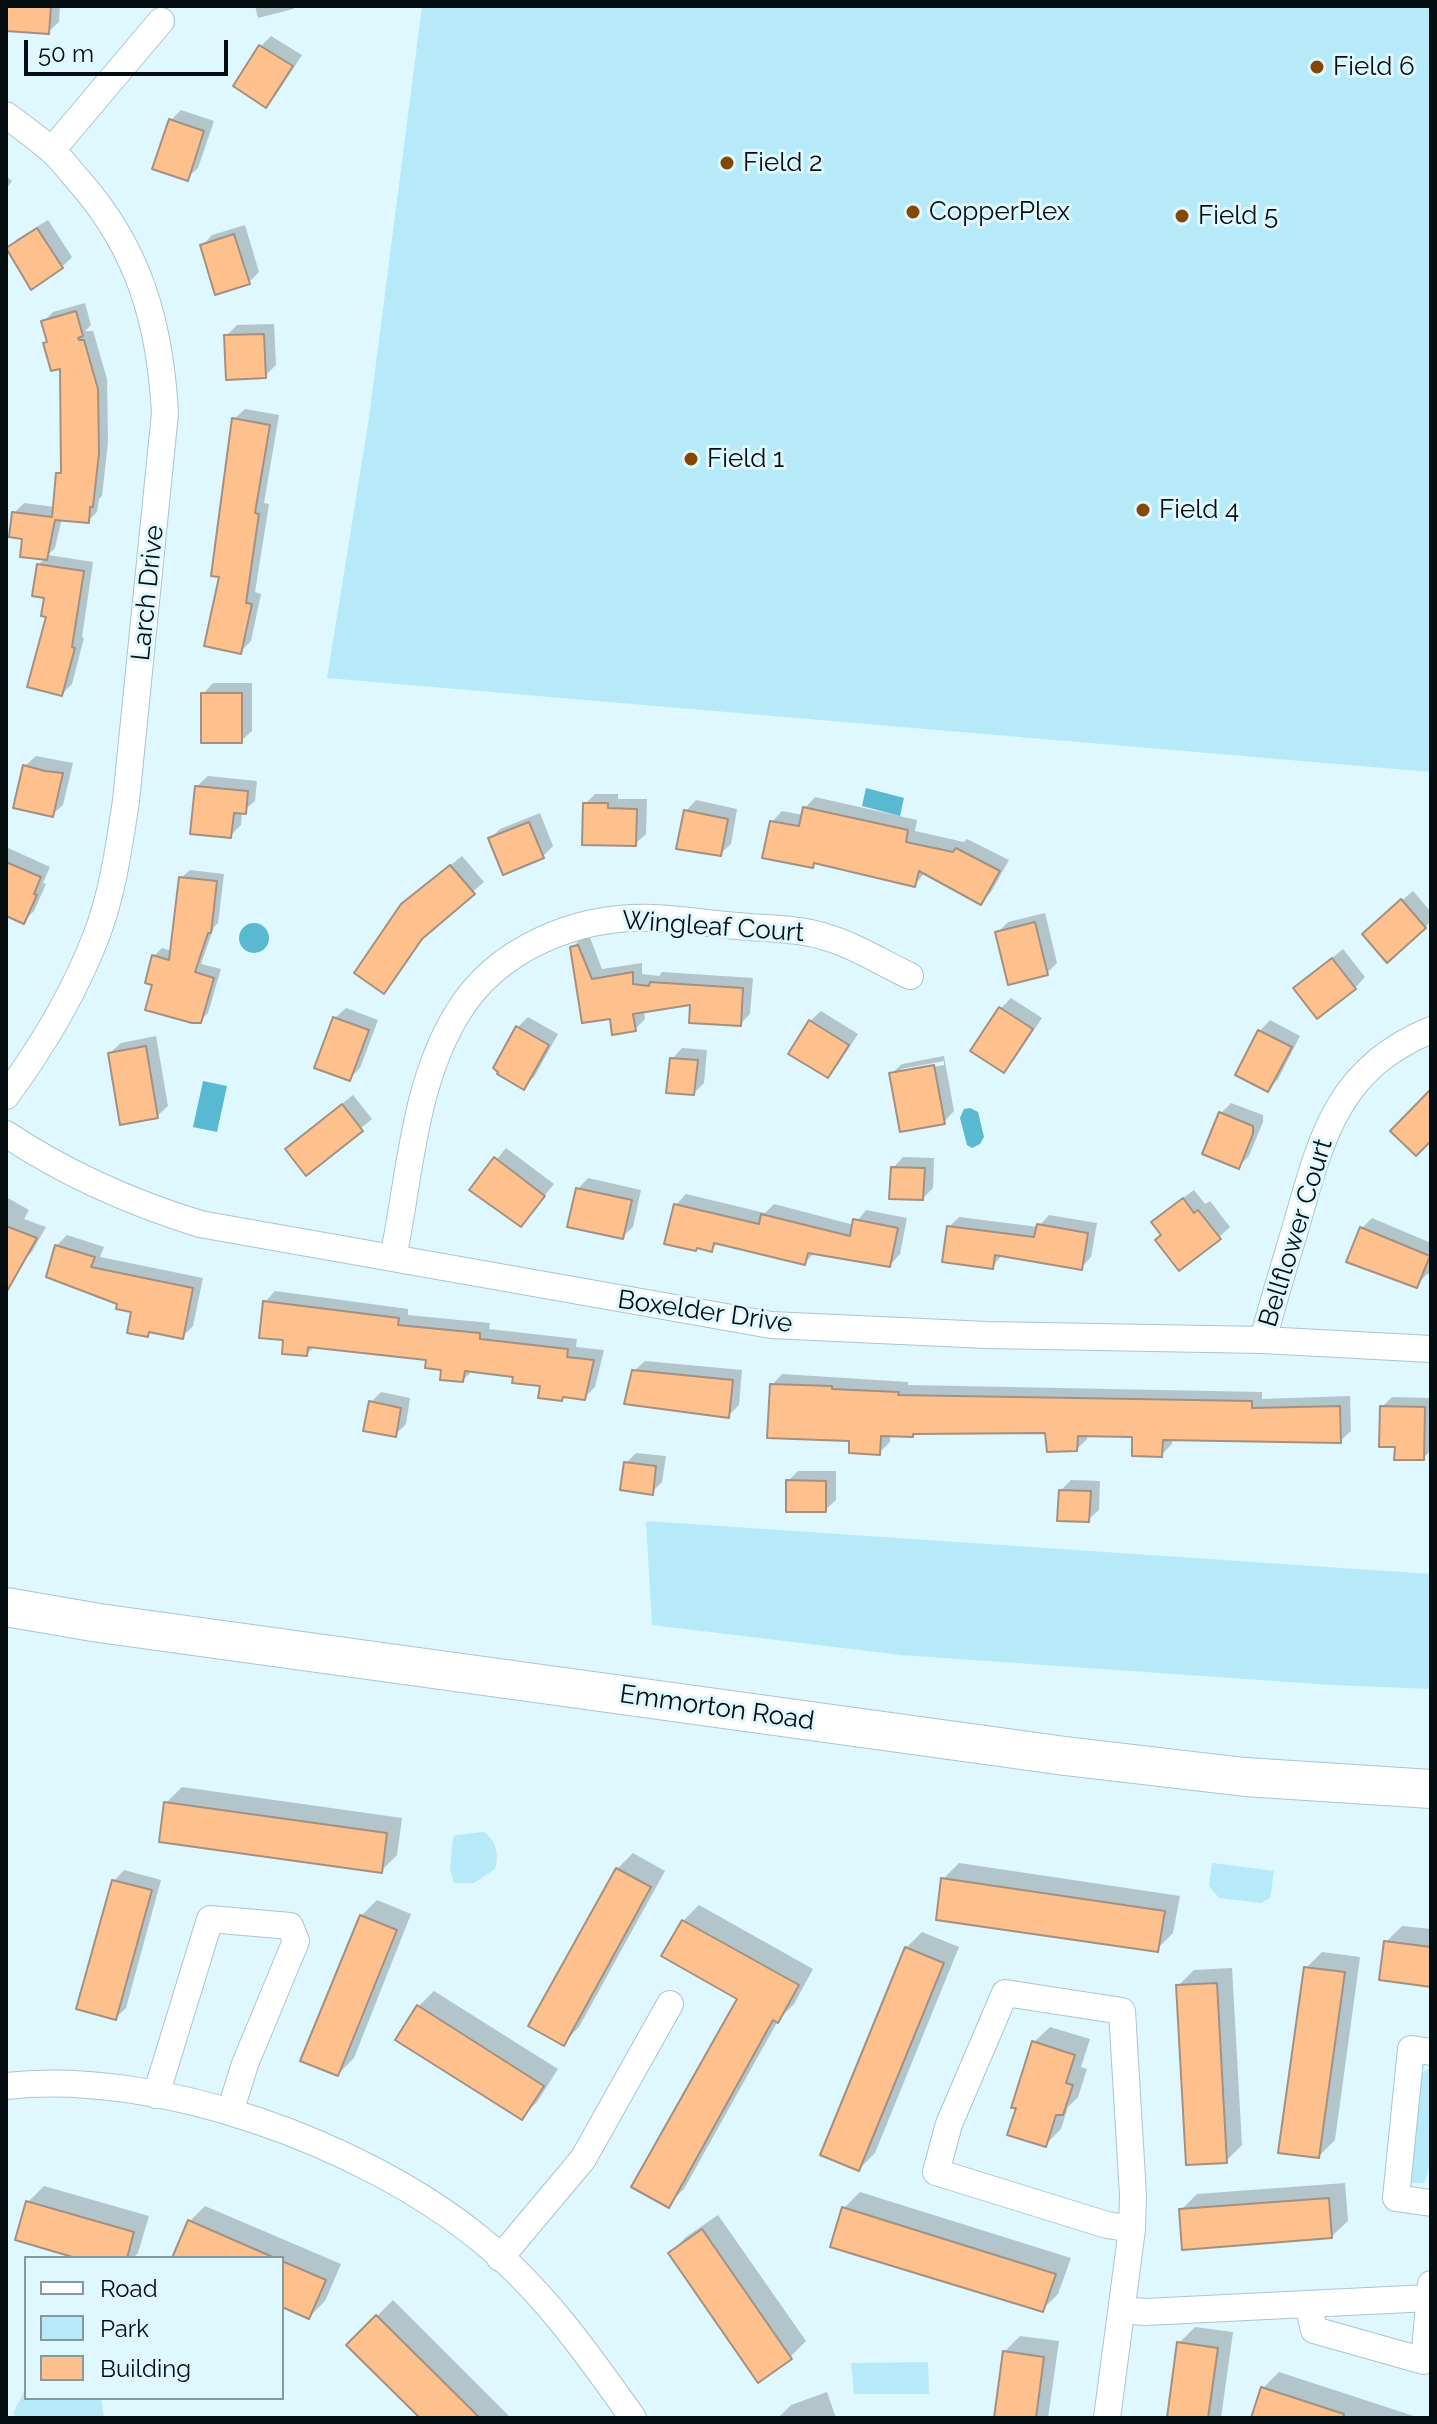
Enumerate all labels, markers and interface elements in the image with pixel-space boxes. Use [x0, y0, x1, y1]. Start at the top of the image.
scale bar [28, 24, 232, 74]
text: 50 m [38, 39, 94, 68]
place label: Field 6 [1333, 51, 1415, 83]
marker: Field 6 [1308, 58, 1326, 76]
place label: Field 2 [743, 147, 823, 179]
marker: Field 2 [718, 154, 736, 172]
place label: CopperPlex [929, 196, 1070, 228]
place label: Field 5 [1198, 200, 1278, 232]
marker: CopperPlex [904, 203, 922, 221]
marker: Field 5 [1173, 207, 1191, 225]
place label: Field 1 [707, 443, 784, 475]
marker: Field 1 [682, 450, 700, 468]
place label: Field 4 [1159, 494, 1239, 526]
marker: Field 4 [1134, 501, 1152, 519]
street label: Larch Drive [125, 524, 171, 662]
street label: Wingleaf Court [621, 905, 805, 949]
street label: Bellflower Court [1253, 1135, 1339, 1331]
street label: Boxelder Drive [616, 1284, 794, 1340]
street label: Emmorton Road [618, 1679, 816, 1737]
legend [24, 2256, 284, 2400]
text: Road [100, 2274, 158, 2303]
text: Park [100, 2314, 149, 2343]
text: Building [100, 2354, 191, 2383]

